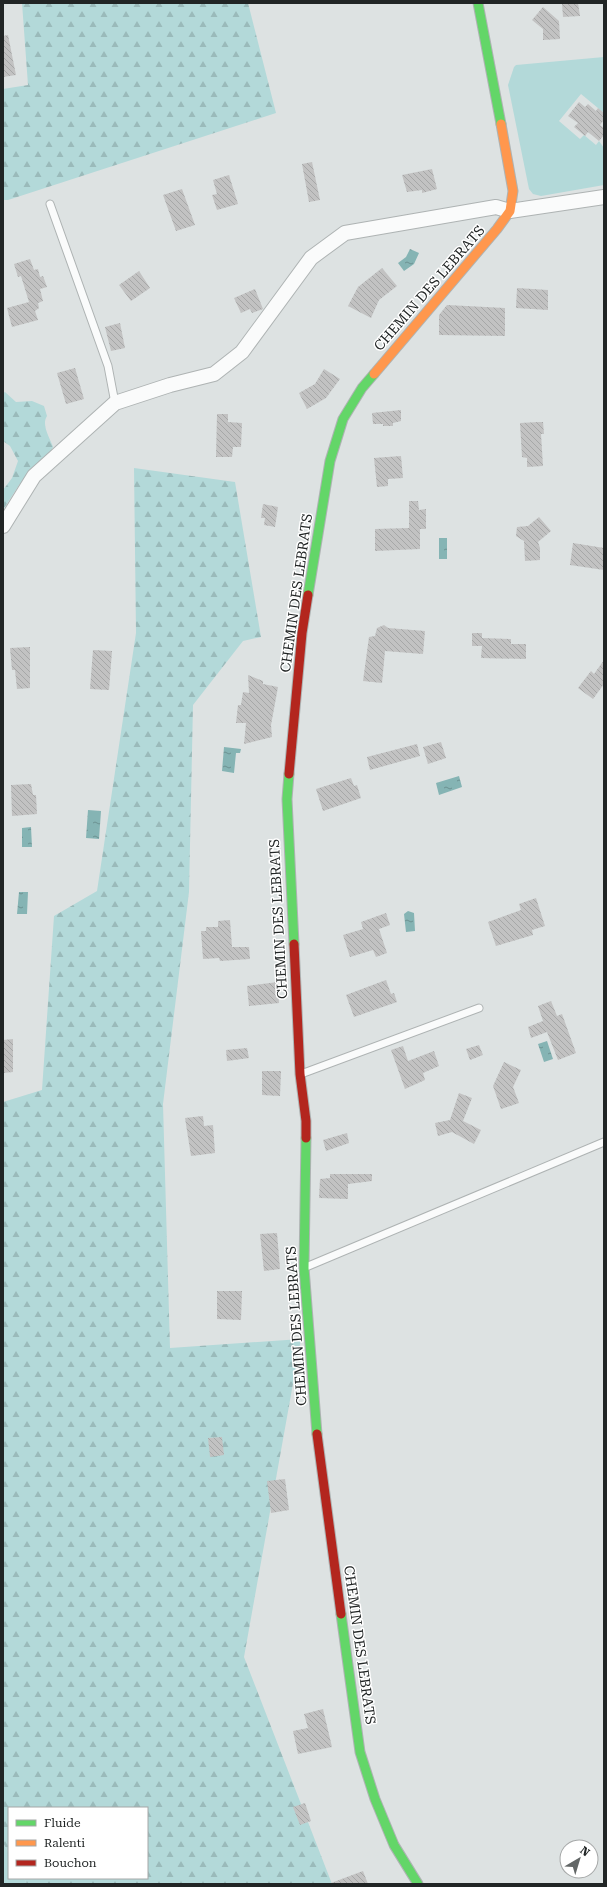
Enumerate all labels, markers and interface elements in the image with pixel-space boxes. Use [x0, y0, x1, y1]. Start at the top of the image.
street label: CHEMIN DES LEBRATS [370, 222, 488, 354]
street label: CHEMIN DES LEBRATS [277, 512, 315, 673]
street label: CHEMIN DES LEBRATS [266, 838, 290, 999]
street label: CHEMIN DES LEBRATS [282, 1245, 310, 1407]
street label: CHEMIN DES LEBRATS [341, 1565, 379, 1726]
legend [8, 1807, 148, 1879]
text: Fluide [44, 1816, 81, 1830]
text: Ralenti [44, 1836, 85, 1850]
north arrow [559, 1839, 599, 1879]
text: N [578, 1844, 593, 1860]
text: Bouchon [44, 1856, 97, 1870]

